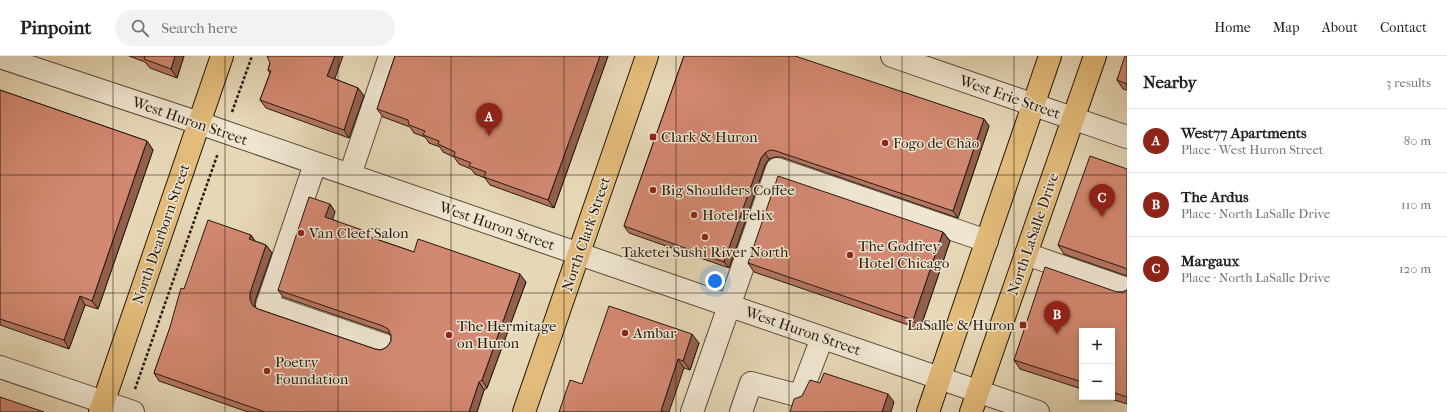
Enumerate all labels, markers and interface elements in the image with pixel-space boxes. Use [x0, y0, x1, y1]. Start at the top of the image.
search box [115, 10, 395, 46]
text: Pinpoint [20, 17, 91, 39]
icon: search [129, 17, 151, 39]
text: Search here [161, 19, 237, 37]
text: Home [1214, 19, 1251, 36]
text: Map [1273, 19, 1300, 36]
text: About [1322, 19, 1358, 36]
text: Contact [1380, 19, 1427, 36]
street label: West Erie Street [956, 71, 1063, 123]
text: Nearby [1143, 72, 1197, 92]
text: 3 results [1386, 75, 1431, 90]
street label: West Huron Street [129, 93, 251, 149]
pin: A [476, 103, 502, 136]
text: West77 Apartments [1181, 124, 1307, 142]
place label: Clark & Huron [661, 128, 758, 146]
marker: Clark & Huron [648, 132, 658, 142]
text: A [1152, 133, 1160, 148]
text: 80 m [1404, 133, 1431, 148]
place label: Fogo de Chão [893, 134, 980, 152]
marker: Fogo de Chão [880, 138, 890, 148]
text: Place · West Huron Street [1181, 142, 1323, 157]
street label: North Dearborn Street [128, 161, 194, 307]
street label: North LaSalle Drive [1004, 170, 1063, 298]
street label: North Clark Street [558, 174, 614, 294]
place label: Big Shoulders Coffee [661, 181, 795, 199]
pin: C [1089, 184, 1115, 217]
marker: Big Shoulders Coffee [648, 185, 658, 195]
text: The Ardus [1181, 188, 1248, 206]
text: B [1152, 197, 1160, 212]
text: 110 m [1401, 197, 1431, 212]
street label: West Huron Street [436, 198, 558, 254]
place label: Hotel Felix [702, 206, 773, 224]
text: Place · North LaSalle Drive [1181, 206, 1330, 221]
marker: Hotel Felix [689, 210, 699, 220]
place label: Van Cleef Salon [308, 224, 409, 242]
marker: Van Cleef Salon [296, 228, 306, 238]
marker: Taketei Sushi River North [700, 232, 710, 242]
place label: The Godfrey Hotel Chicago [858, 237, 950, 272]
place label: Taketei Sushi River North [622, 243, 789, 261]
marker: The Godfrey Hotel Chicago [845, 250, 855, 260]
text: Margaux [1181, 252, 1239, 270]
text: C [1152, 261, 1160, 276]
text: 120 m [1399, 261, 1431, 276]
text: Place · North LaSalle Drive [1181, 270, 1330, 285]
your location [705, 271, 725, 291]
pin: B [1044, 301, 1070, 334]
street label: West Huron Street [742, 303, 864, 359]
place label: LaSalle & Huron [907, 316, 1015, 334]
place label: The Hermitage on Huron [457, 317, 557, 352]
marker: LaSalle & Huron [1018, 320, 1028, 330]
place label: Ambar [632, 324, 677, 342]
marker: Ambar [620, 328, 630, 338]
map controls [1079, 328, 1115, 400]
button: + [1079, 328, 1115, 364]
marker: The Hermitage on Huron [444, 330, 454, 340]
place label: Poetry Foundation [275, 353, 349, 388]
button: − [1079, 364, 1115, 400]
marker: Poetry Foundation [262, 366, 272, 376]

